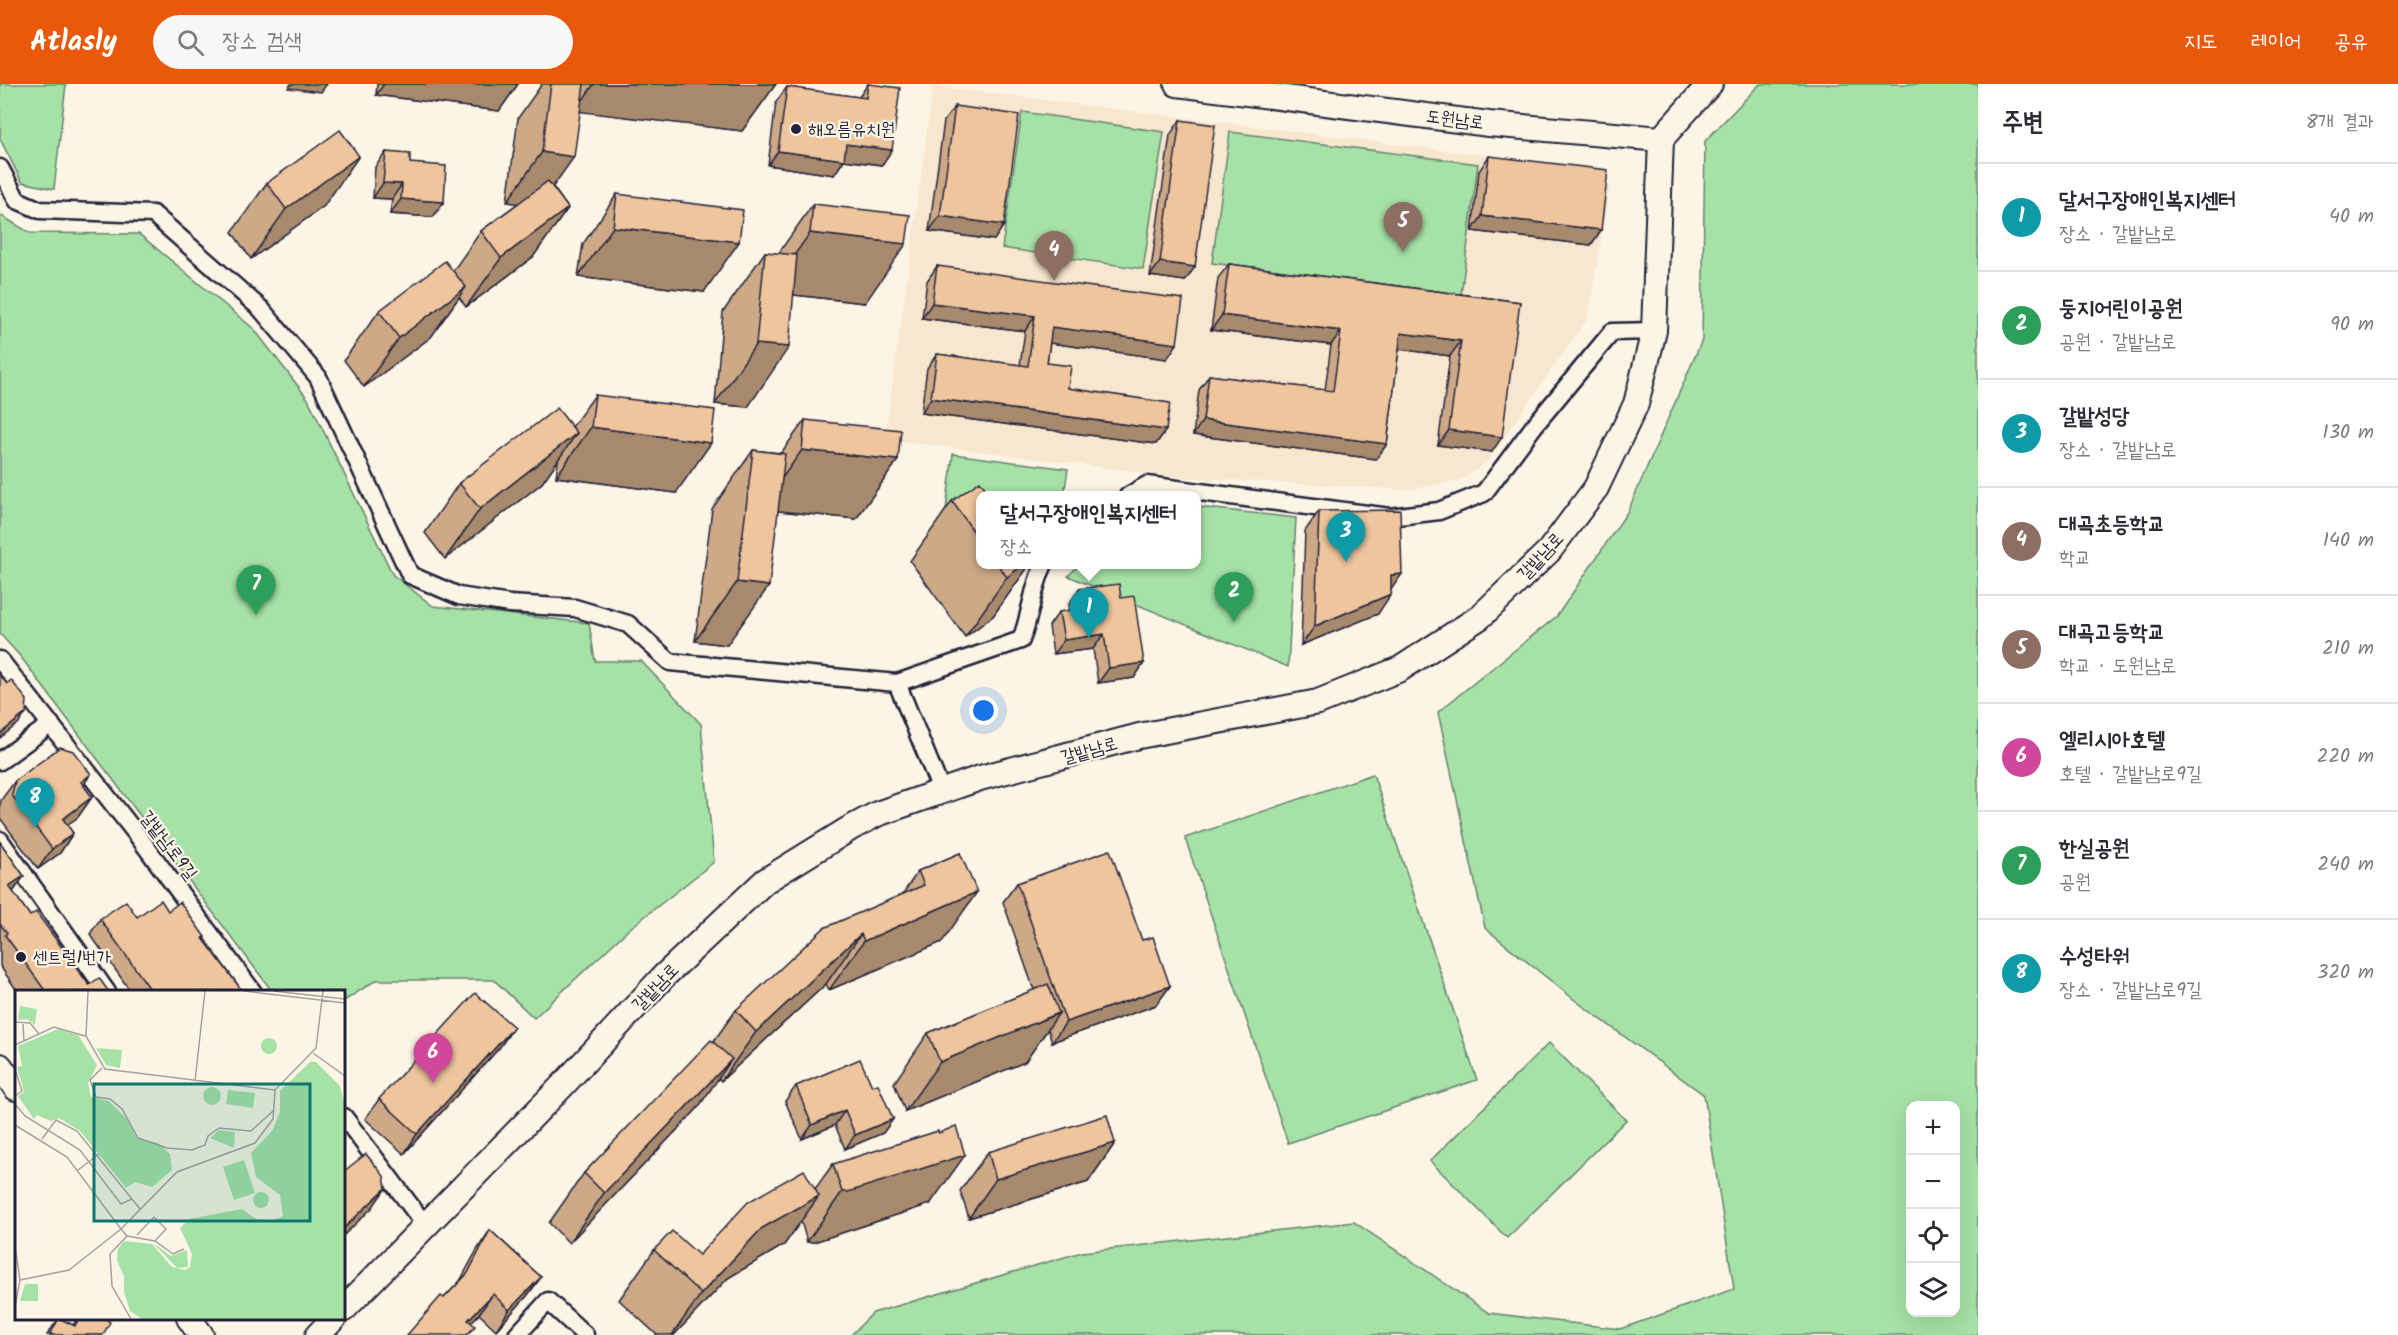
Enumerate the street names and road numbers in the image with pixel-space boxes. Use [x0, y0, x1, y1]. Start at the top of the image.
street label: 도원남로 [1424, 103, 1485, 138]
street label: 갈밭남로 [1511, 526, 1571, 588]
street label: 갈밭남로 [1058, 730, 1121, 773]
street label: 갈밭남로9길 [132, 805, 204, 887]
street label: 갈밭남로 [626, 957, 687, 1019]

